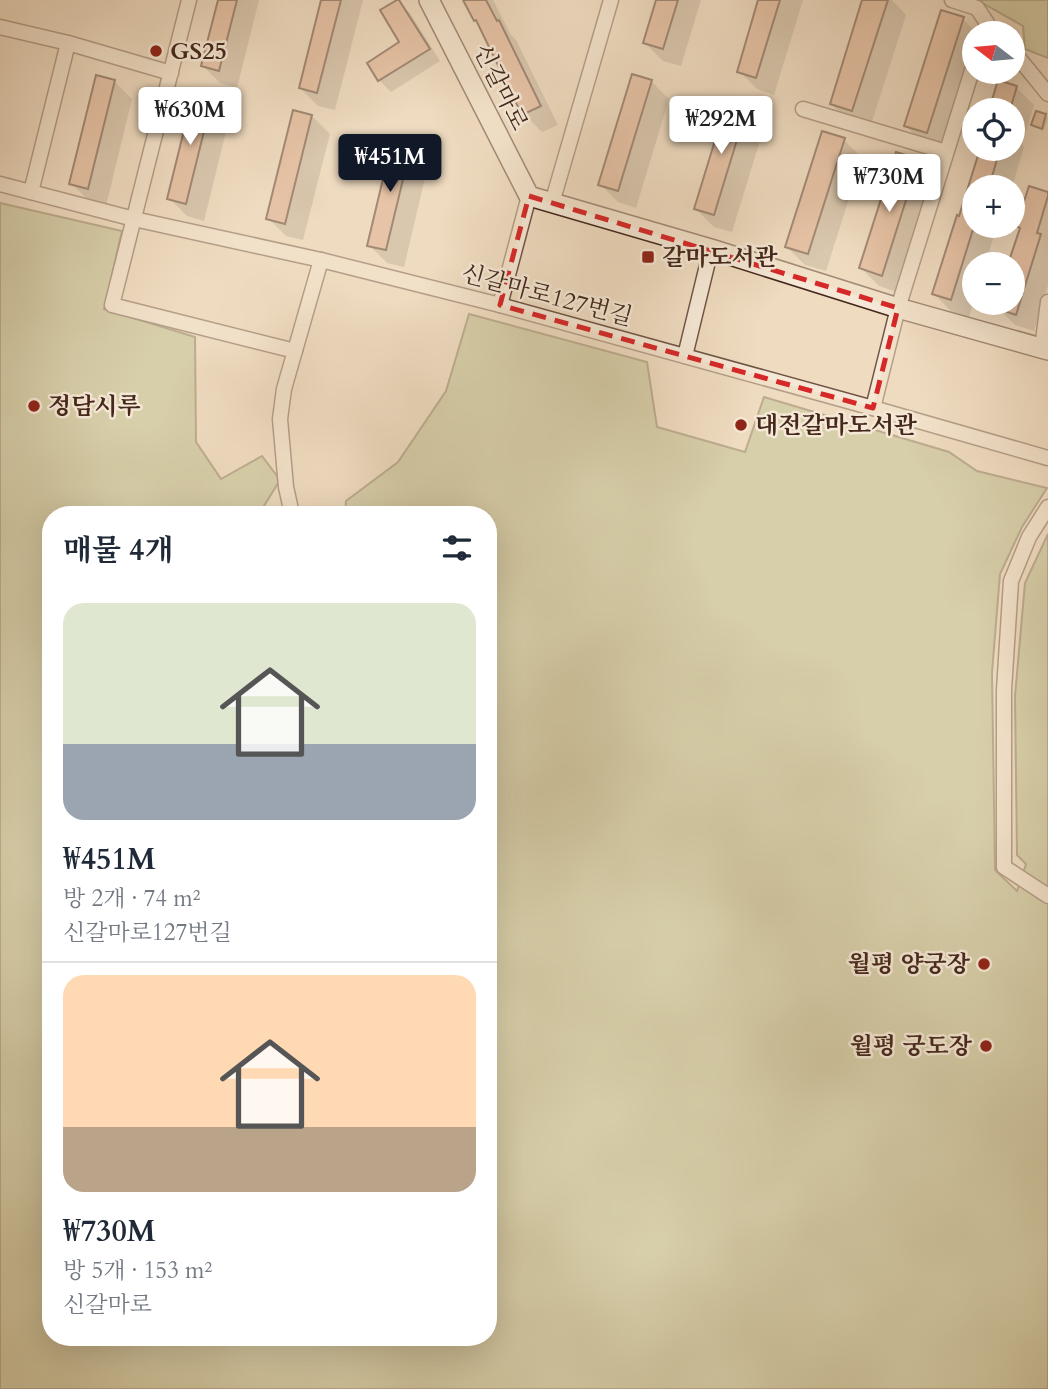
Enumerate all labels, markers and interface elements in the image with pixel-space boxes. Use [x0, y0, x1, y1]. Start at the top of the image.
north arrow [962, 21, 1026, 84]
map controls [962, 21, 1025, 315]
place label: GS25 [170, 35, 227, 68]
street label: 신갈마로 [465, 38, 536, 136]
marker: GS25 [148, 43, 164, 59]
pin: ₩630M [141, 88, 239, 147]
text: ₩630M [154, 94, 226, 125]
pin: ₩292M [672, 96, 770, 156]
button: locate [962, 98, 1025, 161]
text: ₩292M [685, 103, 757, 134]
pin: ₩451M [341, 134, 439, 194]
text: ₩451M [354, 141, 426, 172]
pin: ₩730M [840, 154, 938, 214]
text: ₩730M [853, 161, 925, 192]
button: + [962, 175, 1025, 238]
place label: 갈마도서관 [662, 241, 778, 274]
marker: 갈마도서관 [640, 249, 656, 265]
button: − [962, 252, 1025, 315]
street label: 신갈마로127번길 [458, 257, 636, 334]
place label: 정담시루 [48, 390, 141, 423]
marker: 정담시루 [26, 398, 42, 414]
place label: 대전갈마도서관 [755, 409, 917, 442]
marker: 대전갈마도서관 [733, 417, 749, 433]
icon: filters [438, 529, 476, 567]
text: 매물 4개 [63, 530, 173, 571]
icon: home [207, 649, 333, 775]
text: ₩451M [63, 839, 156, 880]
text: 방 2개 · 74 m² [63, 883, 200, 914]
text: 신갈마로127번길 [63, 917, 232, 948]
place label: 월평 양궁장 [848, 948, 971, 981]
marker: 월평 양궁장 [976, 956, 992, 972]
icon: home [207, 1021, 333, 1147]
place label: 월평 궁도장 [850, 1030, 973, 1063]
marker: 월평 궁도장 [978, 1038, 994, 1054]
text: ₩730M [63, 1211, 156, 1252]
text: 방 5개 · 153 m² [63, 1255, 212, 1286]
text: 신갈마로 [63, 1289, 152, 1320]

